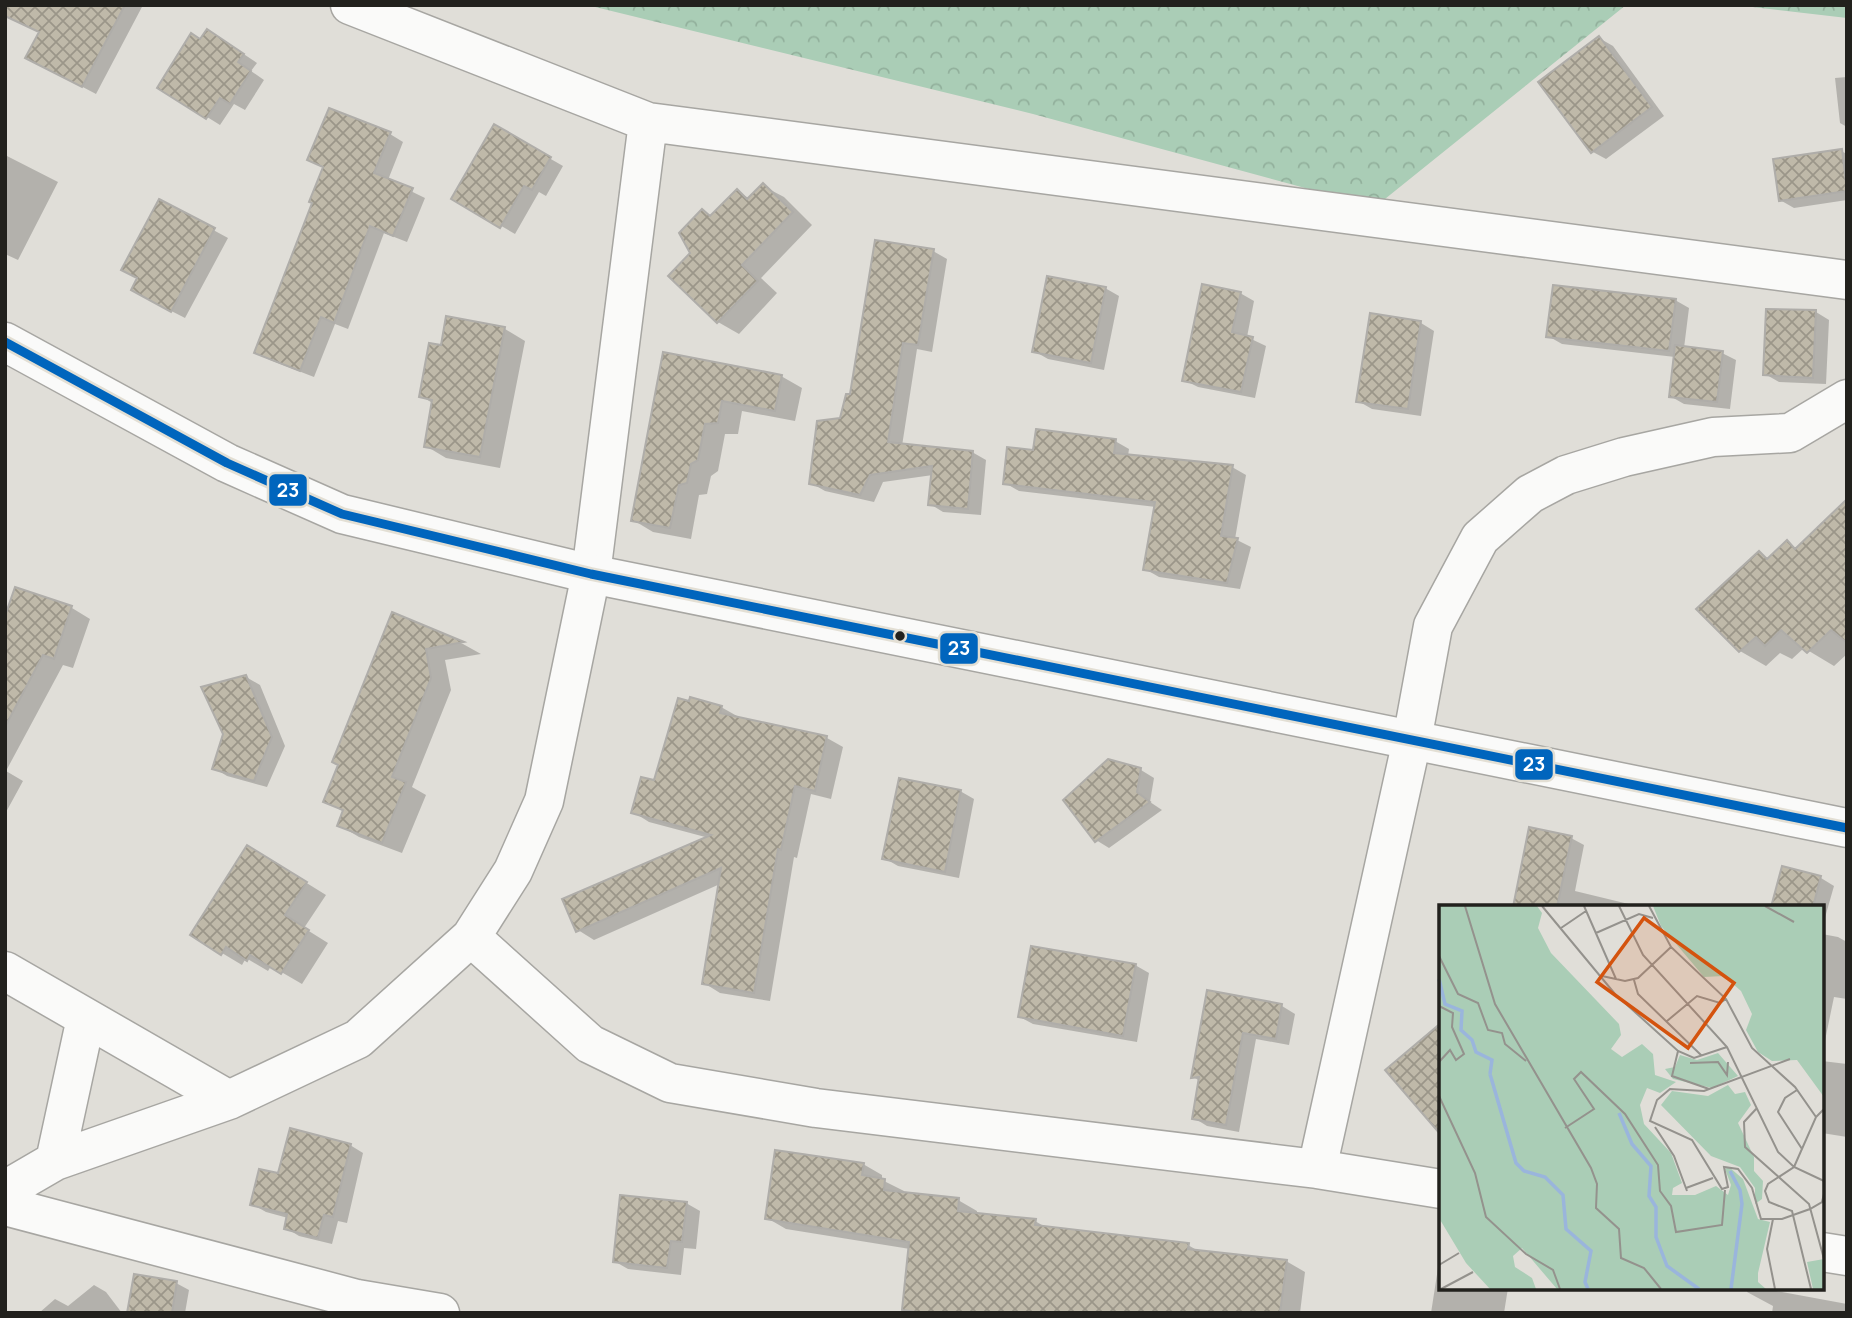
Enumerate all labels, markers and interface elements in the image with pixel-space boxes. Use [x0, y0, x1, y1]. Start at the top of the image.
line badge: 23 [268, 473, 308, 507]
text: 23 [277, 477, 299, 503]
unlabelled marker [893, 629, 907, 643]
line badge: 23 [939, 632, 979, 665]
text: 23 [948, 635, 970, 661]
line badge: 23 [1514, 748, 1554, 781]
text: 23 [1523, 751, 1545, 777]
inset map [1439, 905, 1824, 1290]

